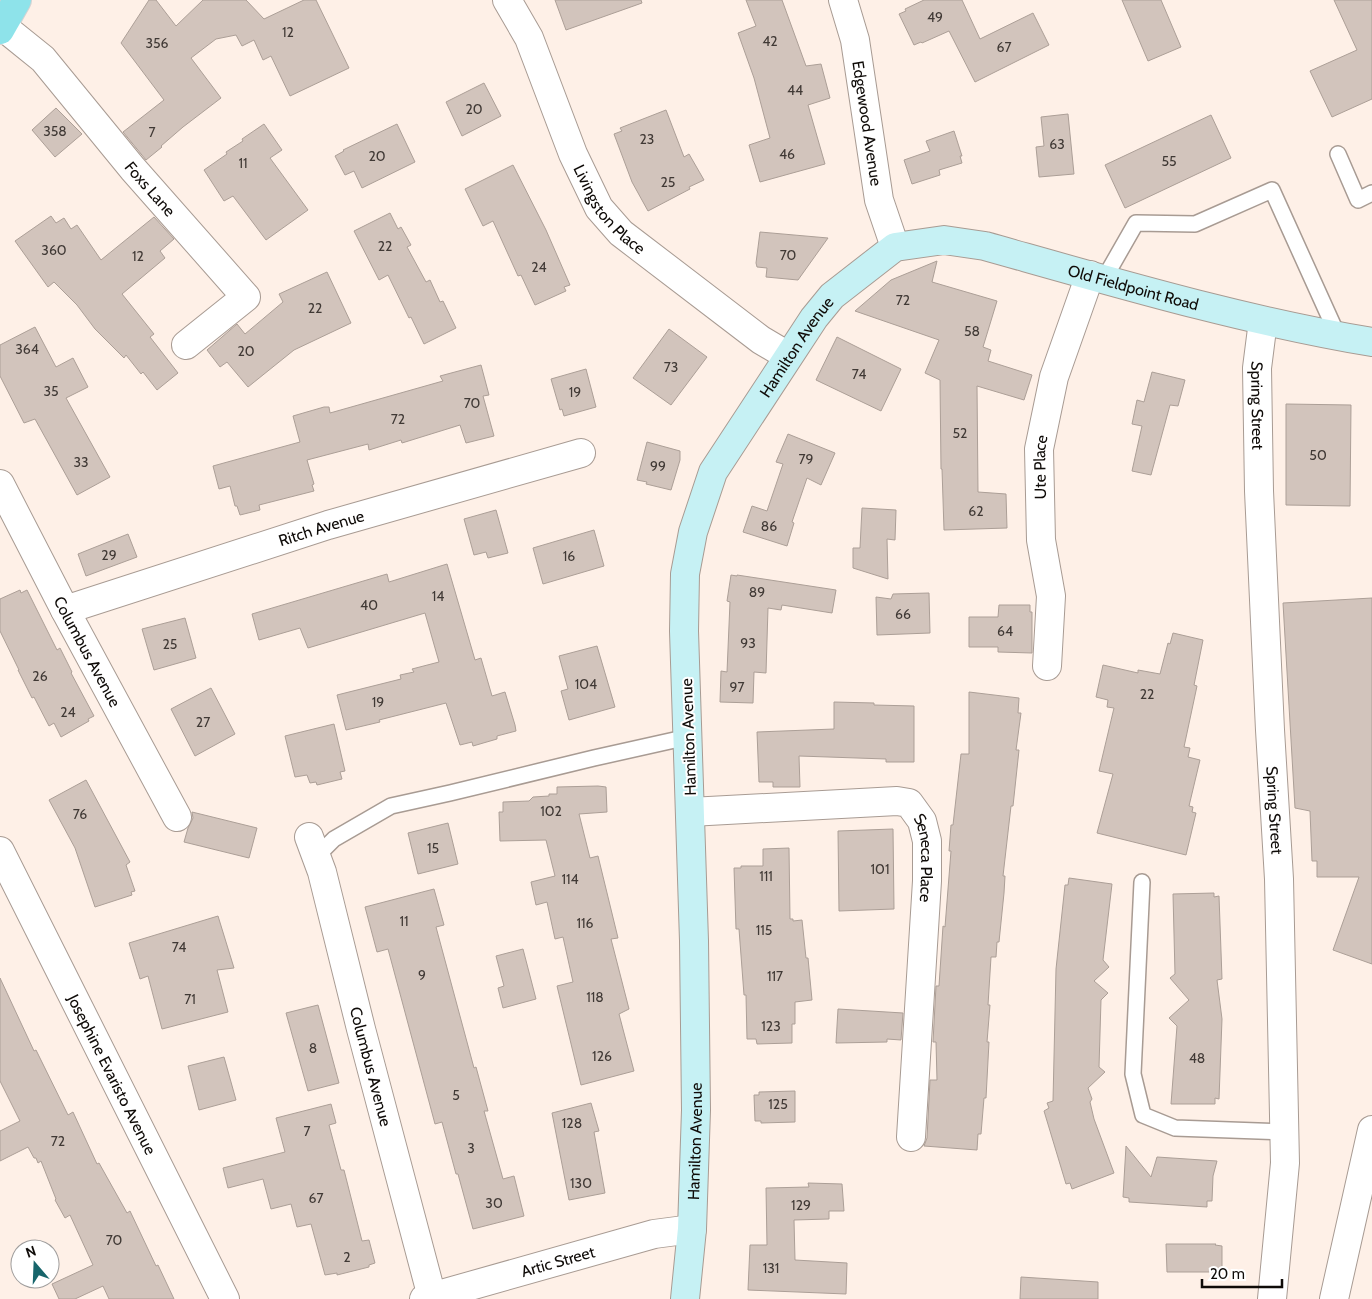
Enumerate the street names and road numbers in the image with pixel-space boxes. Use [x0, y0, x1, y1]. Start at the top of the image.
street label: Edgewood Avenue [848, 60, 886, 187]
street label: Foxs Lane [121, 158, 179, 220]
street label: Livingston Place [569, 161, 649, 258]
street label: Old Fieldpoint Road [1066, 261, 1201, 314]
street label: Hamilton Avenue [756, 293, 838, 401]
street label: Spring Street [1247, 360, 1267, 451]
street label: Ute Place [1030, 433, 1052, 499]
street label: Ritch Avenue [276, 506, 366, 550]
street label: Columbus Avenue [50, 593, 125, 710]
street label: Hamilton Avenue [677, 678, 700, 796]
street label: Spring Street [1262, 766, 1287, 855]
street label: Seneca Place [910, 810, 936, 903]
street label: Josephine Evaristo Avenue [63, 990, 160, 1158]
street label: Columbus Avenue [346, 1005, 395, 1129]
street label: Hamilton Avenue [684, 1083, 706, 1200]
street label: Artic Street [519, 1242, 598, 1281]

